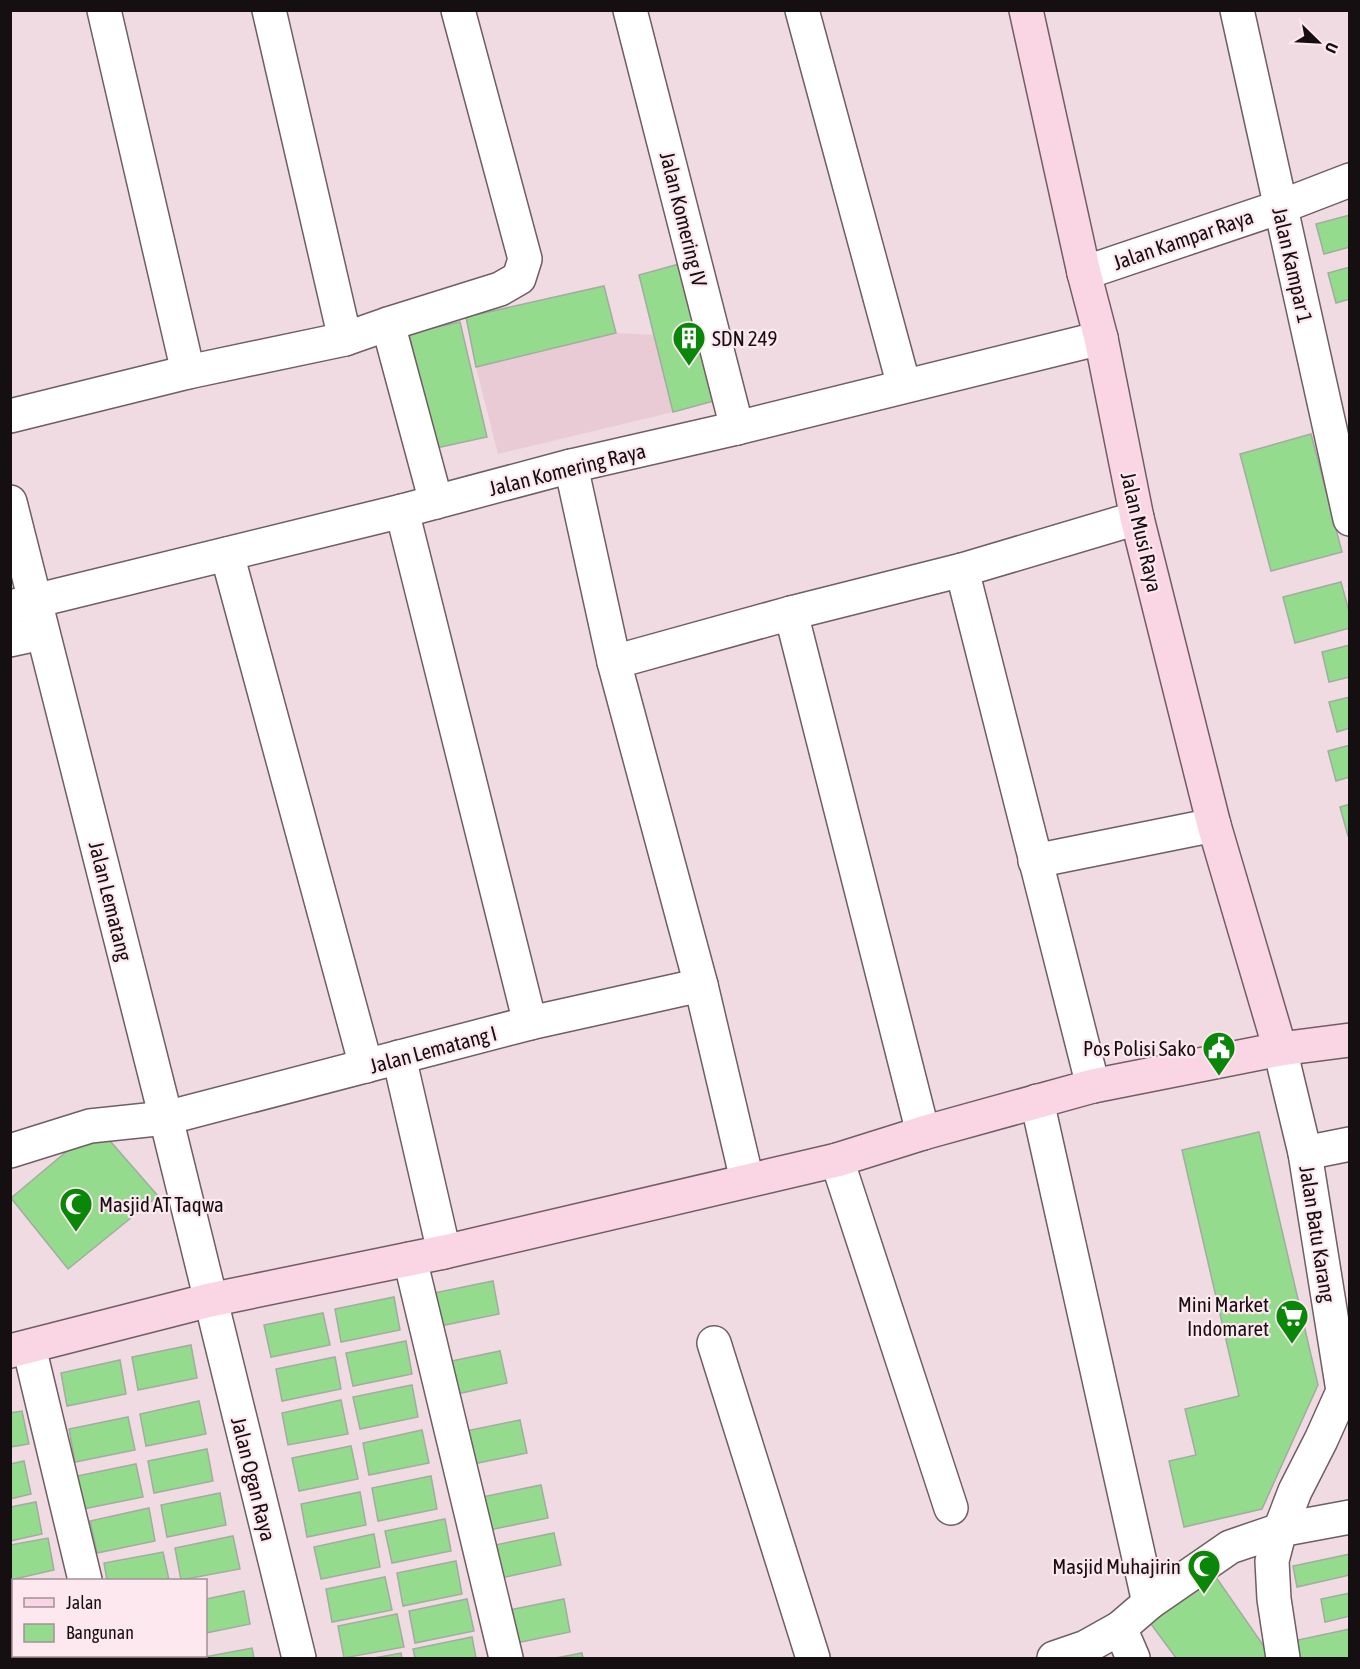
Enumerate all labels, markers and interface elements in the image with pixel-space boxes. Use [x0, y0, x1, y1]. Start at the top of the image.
north arrow [1288, 12, 1348, 72]
text: U [1322, 40, 1342, 56]
street label: Jalan Komering IV [656, 149, 713, 290]
street label: Jalan Kampar Raya [1110, 204, 1256, 274]
street label: Jalan Kampar 1 [1268, 205, 1318, 325]
building icon: SDN 249 [671, 320, 707, 367]
place label: SDN 249 [712, 326, 777, 350]
street label: Jalan Komering Raya [486, 438, 648, 500]
street label: Jalan Musi Raya [1117, 470, 1167, 594]
street label: Jalan Lematang [85, 839, 137, 963]
street label: Jalan Lematang I [367, 1020, 499, 1078]
public building icon: Pos Polisi Sako [1201, 1030, 1237, 1077]
place label: Pos Polisi Sako [1083, 1036, 1196, 1060]
street label: Jalan Batu Karang [1295, 1164, 1341, 1304]
mosque icon: Masjid AT Taqwa [58, 1186, 94, 1233]
place label: Masjid AT Taqwa [99, 1192, 224, 1216]
place label: Mini Market Indomaret [1178, 1292, 1269, 1340]
supermarket icon: Mini Market Indomaret [1274, 1298, 1310, 1345]
street label: Jalan Ogan Raya [227, 1414, 281, 1544]
mosque icon: Masjid Muhajirin [1186, 1548, 1222, 1595]
place label: Masjid Muhajirin [1052, 1554, 1181, 1578]
legend [12, 1579, 207, 1657]
text: Jalan [66, 1592, 102, 1613]
text: Bangunan [66, 1622, 134, 1643]

